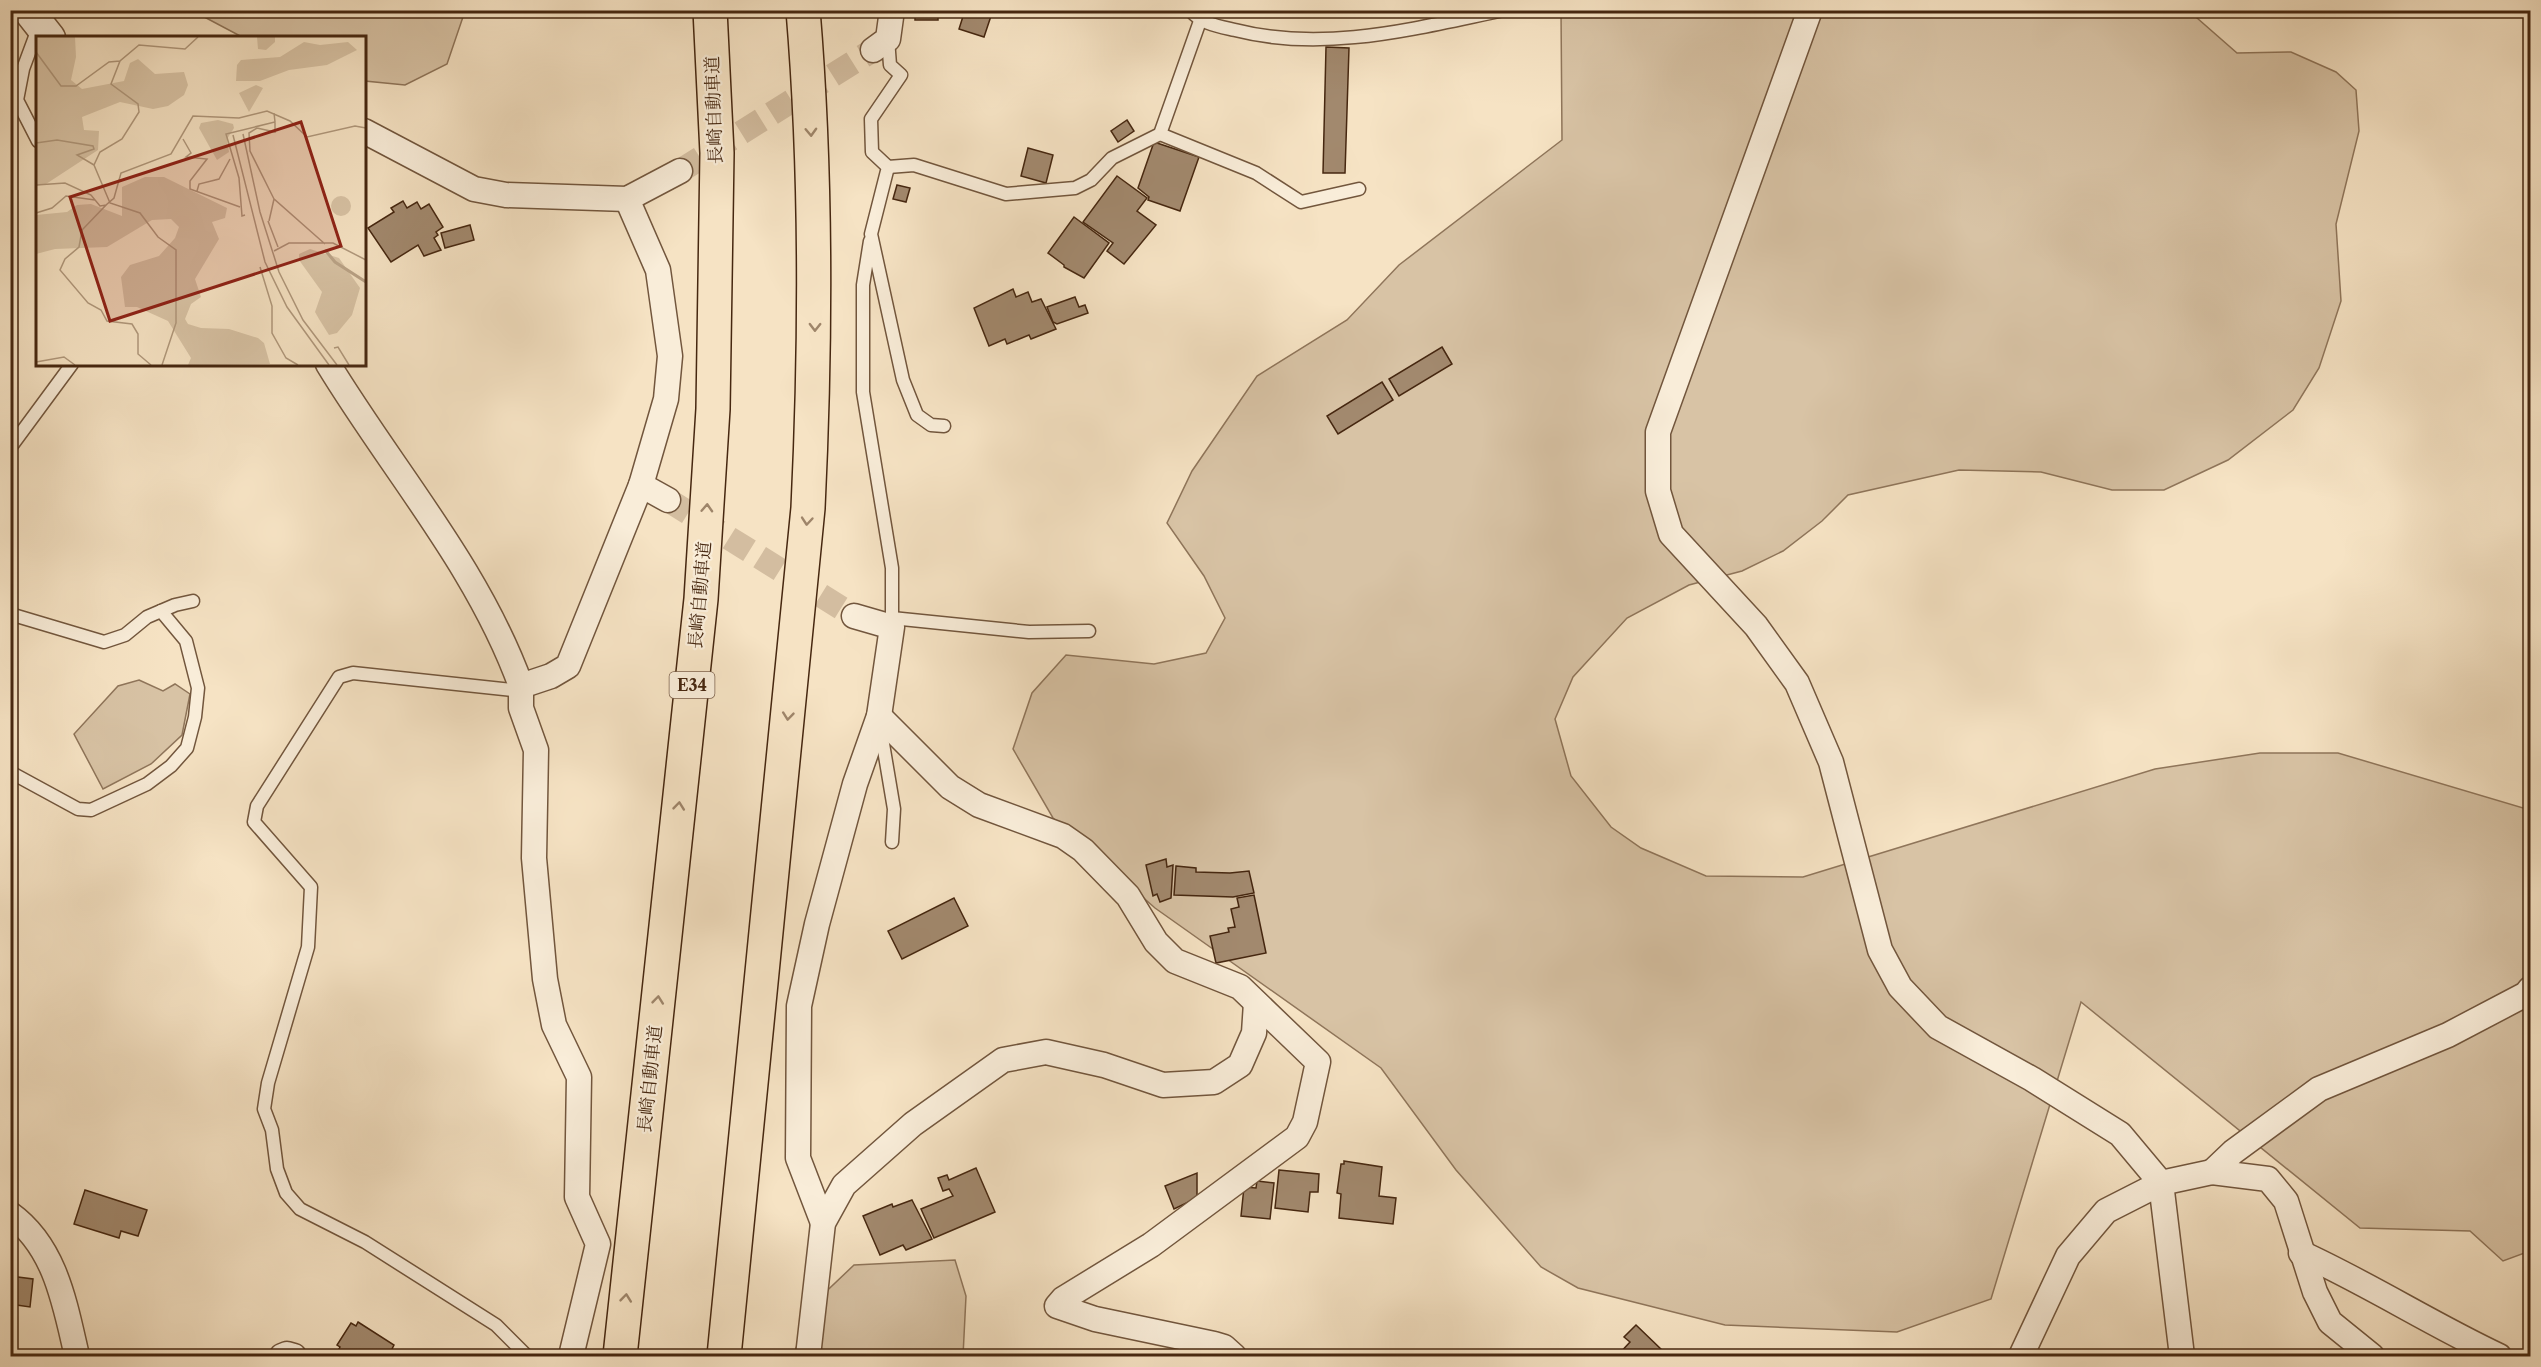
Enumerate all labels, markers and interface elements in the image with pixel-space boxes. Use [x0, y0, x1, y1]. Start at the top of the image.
inset map [36, 36, 366, 366]
street label: 長崎自動車道 [701, 56, 727, 164]
one-way arrow [805, 127, 818, 136]
one-way arrow [809, 322, 821, 331]
one-way arrow [700, 503, 713, 512]
one-way arrow [801, 517, 814, 526]
street label: 長崎自動車道 [684, 540, 716, 650]
road number: E34 [670, 672, 714, 698]
one-way arrow [782, 711, 795, 720]
one-way arrow [672, 802, 685, 811]
one-way arrow [651, 995, 664, 1005]
street label: 長崎自動車道 [633, 1024, 667, 1134]
one-way arrow [619, 1294, 632, 1303]

